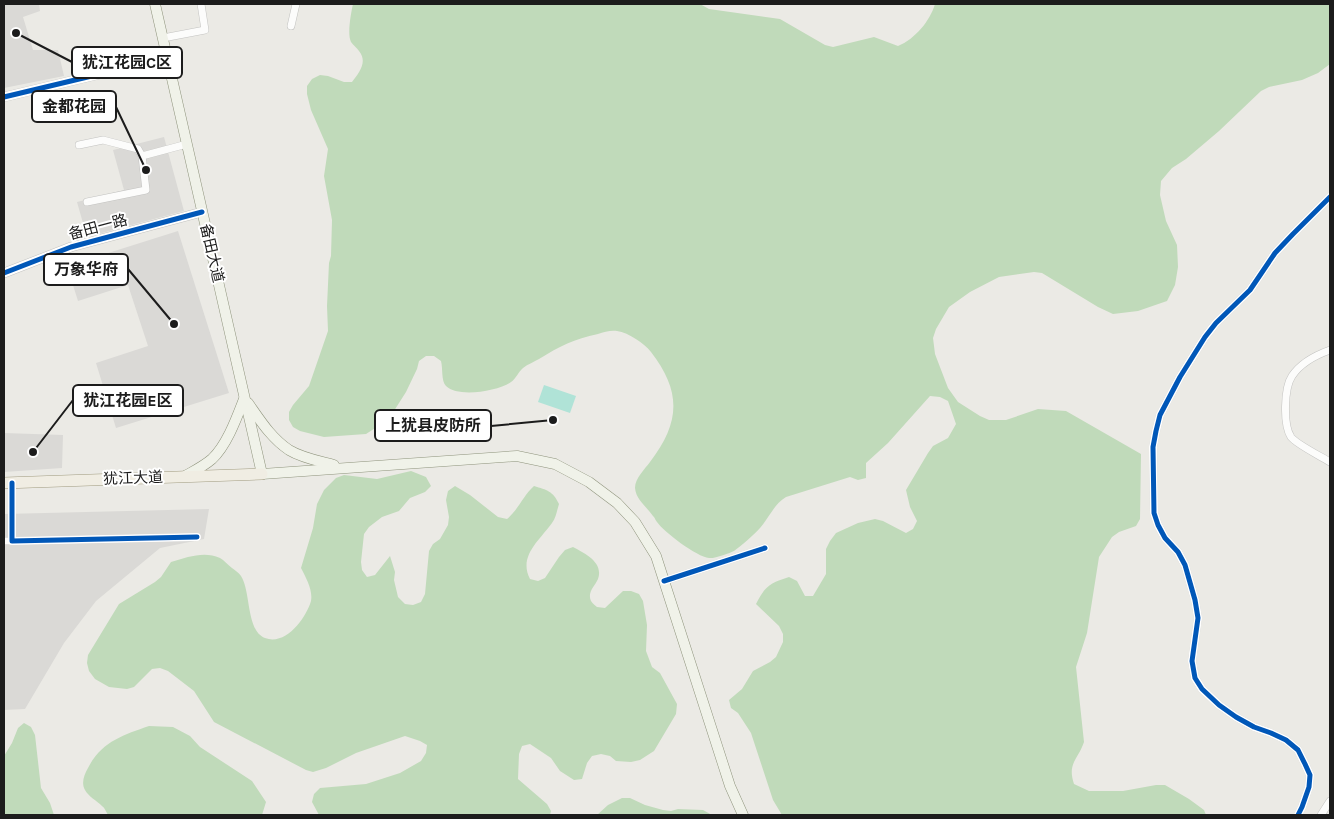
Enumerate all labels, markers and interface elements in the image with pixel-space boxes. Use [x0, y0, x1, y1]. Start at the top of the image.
callout: 犹江花园C区 [72, 47, 182, 78]
text: 犹江花园C区 [82, 53, 172, 72]
callout: 金都花园 [32, 91, 116, 122]
text: 金都花园 [42, 97, 106, 116]
street label: 备田一路 [67, 211, 129, 243]
street label: 备田大道 [196, 222, 228, 284]
callout: 万象华府 [44, 254, 128, 285]
text: 万象华府 [54, 260, 118, 279]
callout: 犹江花园E区 [73, 385, 183, 416]
text: 犹江花园E区 [83, 391, 173, 410]
callout: 上犹县皮防所 [375, 410, 491, 441]
text: 上犹县皮防所 [385, 416, 481, 435]
street label: 犹江大道 [103, 468, 163, 488]

